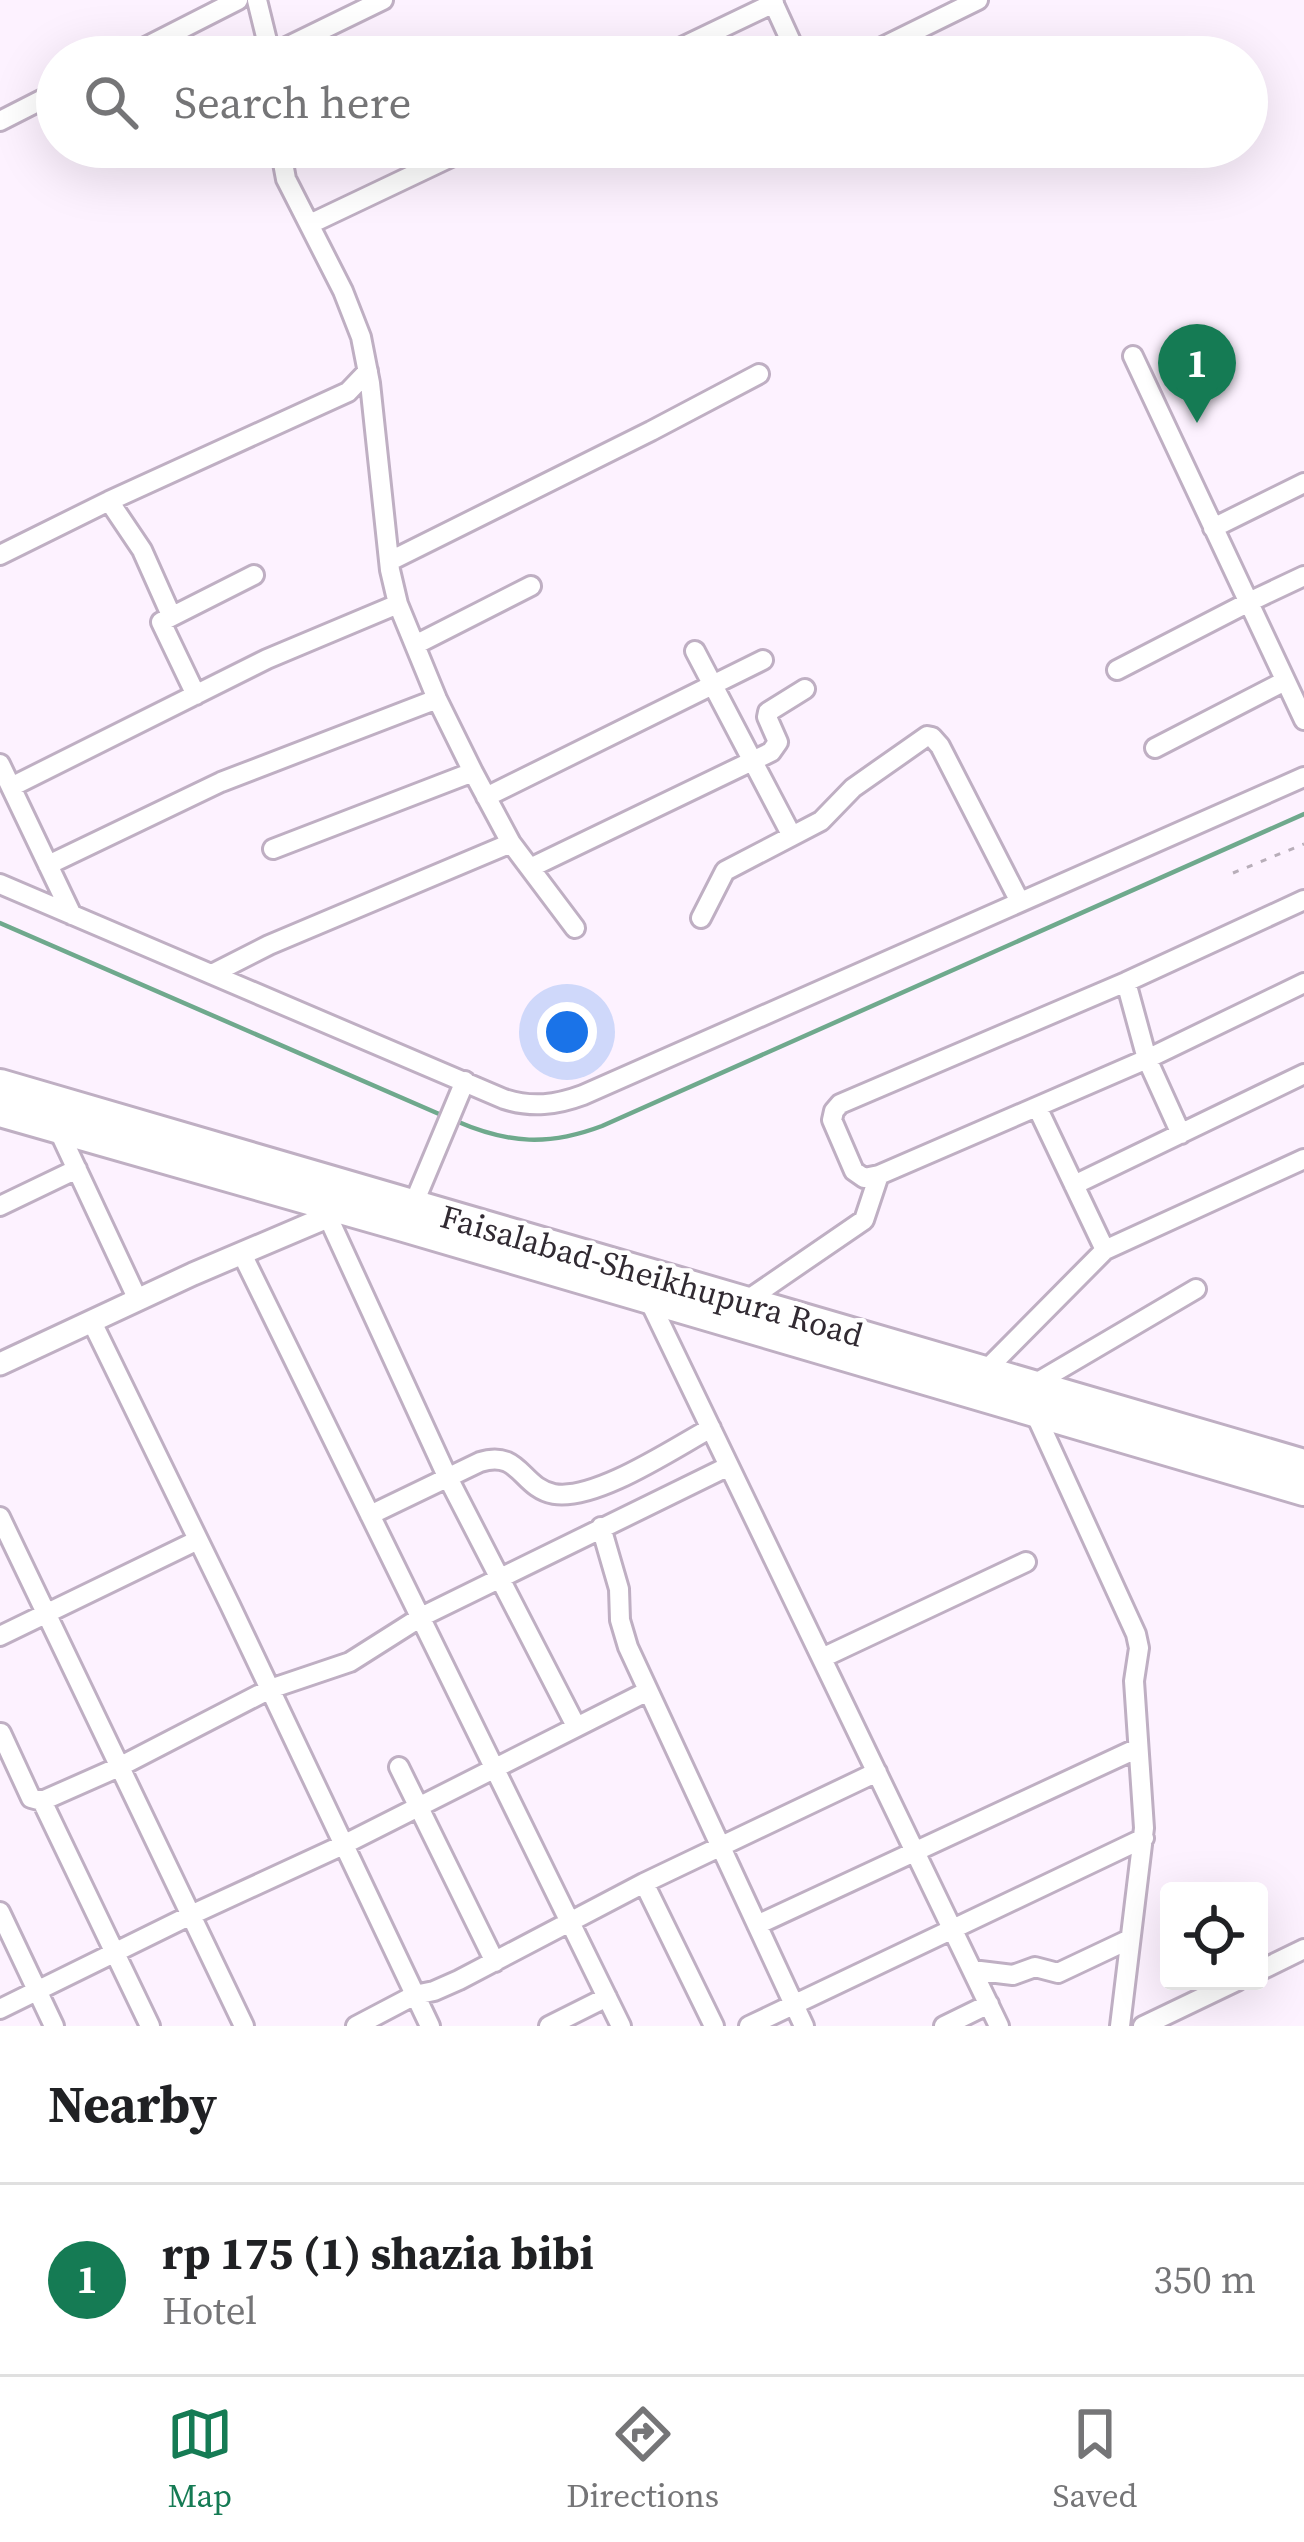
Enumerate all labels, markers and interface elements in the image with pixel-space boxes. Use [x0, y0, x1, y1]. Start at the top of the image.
search box [36, 36, 1268, 168]
icon: search [78, 69, 144, 135]
text: Search here [174, 71, 411, 133]
pin: 1 [1158, 324, 1236, 423]
your location [537, 1002, 597, 1062]
street label: Faisalabad-Sheikhupura Road [435, 1194, 869, 1357]
map controls [1160, 1882, 1268, 1990]
button: locate [1160, 1882, 1268, 1990]
text: Nearby [48, 2069, 217, 2139]
text: rp 175 (1) shazia bibi [162, 2222, 594, 2284]
text: 1 [76, 2253, 98, 2306]
text: 350 m [1153, 2253, 1256, 2306]
text: Hotel [162, 2284, 257, 2337]
tab: Map [167, 2401, 233, 2518]
tab: Directions [566, 2401, 719, 2518]
tab: Saved [1053, 2401, 1137, 2518]

